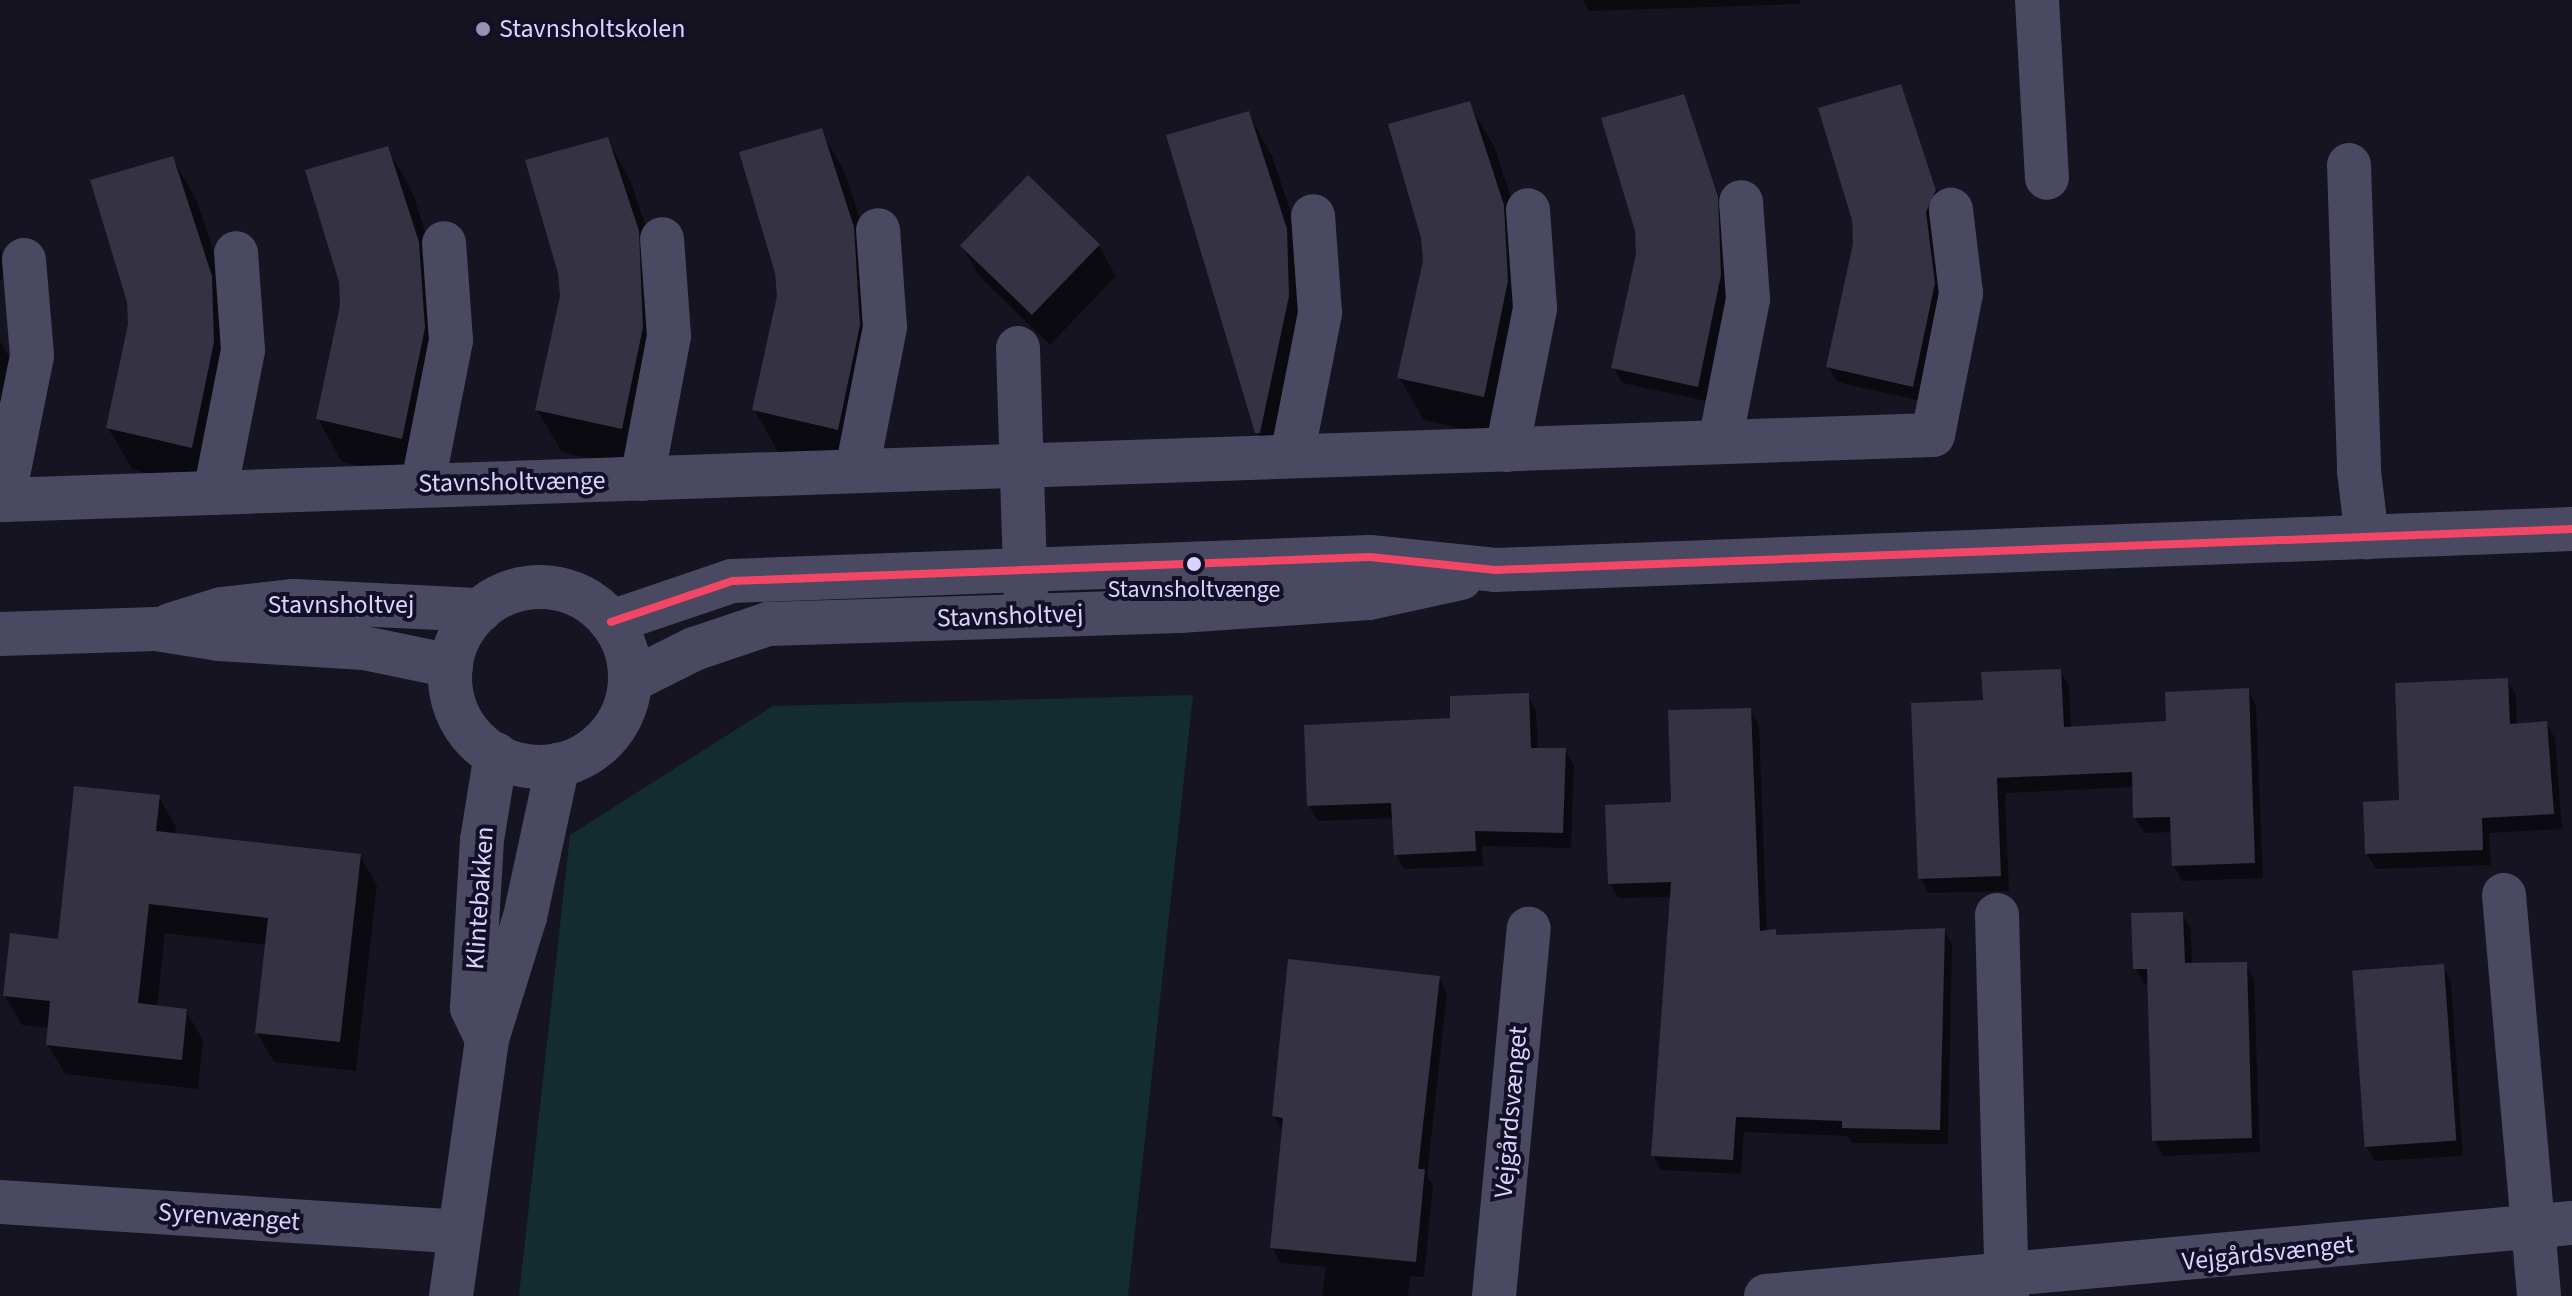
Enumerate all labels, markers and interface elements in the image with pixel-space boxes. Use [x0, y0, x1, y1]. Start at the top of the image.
place label: Stavnsholtskolen [499, 13, 685, 45]
marker: Stavnsholtskolen [474, 20, 492, 38]
street label: Stavnsholtvænge [418, 465, 606, 499]
marker: Stavnsholtvænge [1186, 556, 1202, 572]
place label: Stavnsholtvænge [1108, 576, 1280, 604]
street label: Stavnsholtvej [268, 589, 414, 621]
street label: Stavnsholtvej [936, 598, 1084, 634]
street label: Klintebakken [459, 826, 501, 970]
street label: Vejgårdsvænget [1488, 1025, 1534, 1199]
street label: Syrenvænget [157, 1196, 301, 1238]
street label: Vejgårdsvænget [2181, 1228, 2355, 1278]

